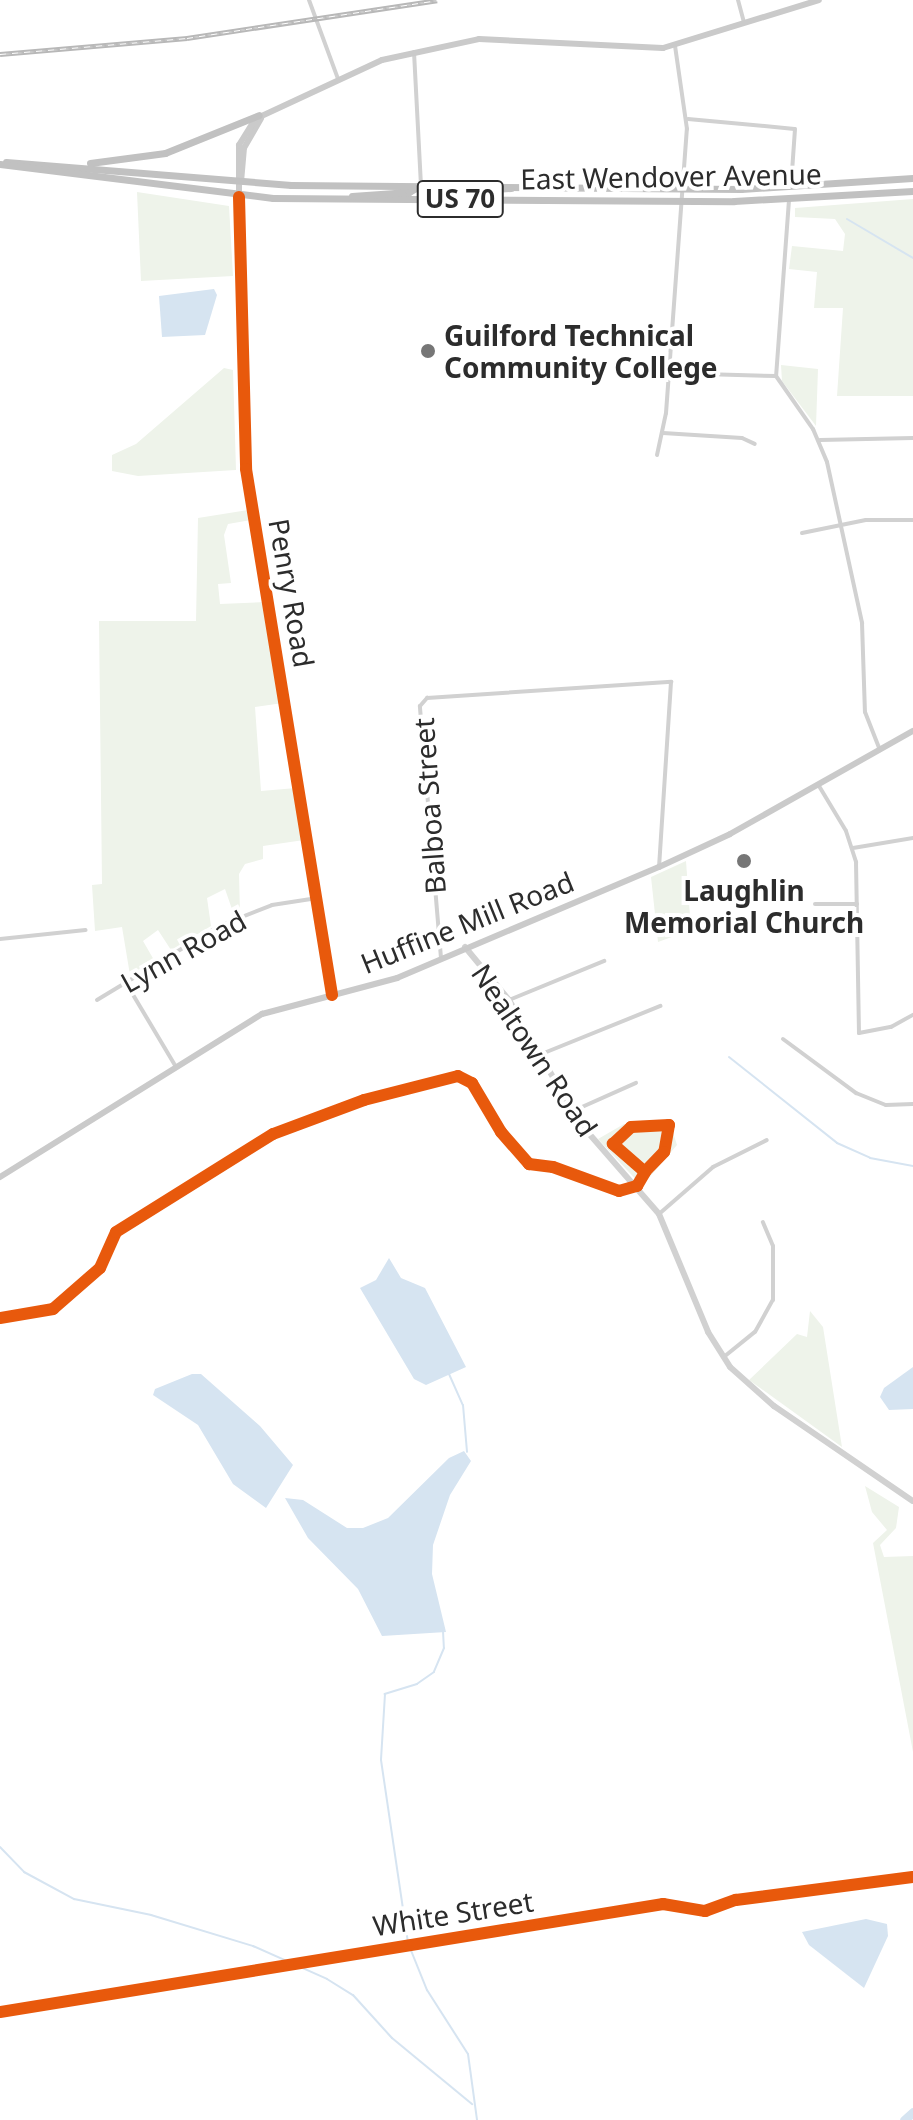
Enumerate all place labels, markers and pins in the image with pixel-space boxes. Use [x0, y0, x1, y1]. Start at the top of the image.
place label: Guilford Technical Community College [444, 318, 718, 384]
marker: Guilford Technical Community College [419, 342, 437, 360]
marker: Laughlin Memorial Church [735, 852, 753, 870]
place label: Laughlin Memorial Church [624, 873, 864, 939]

